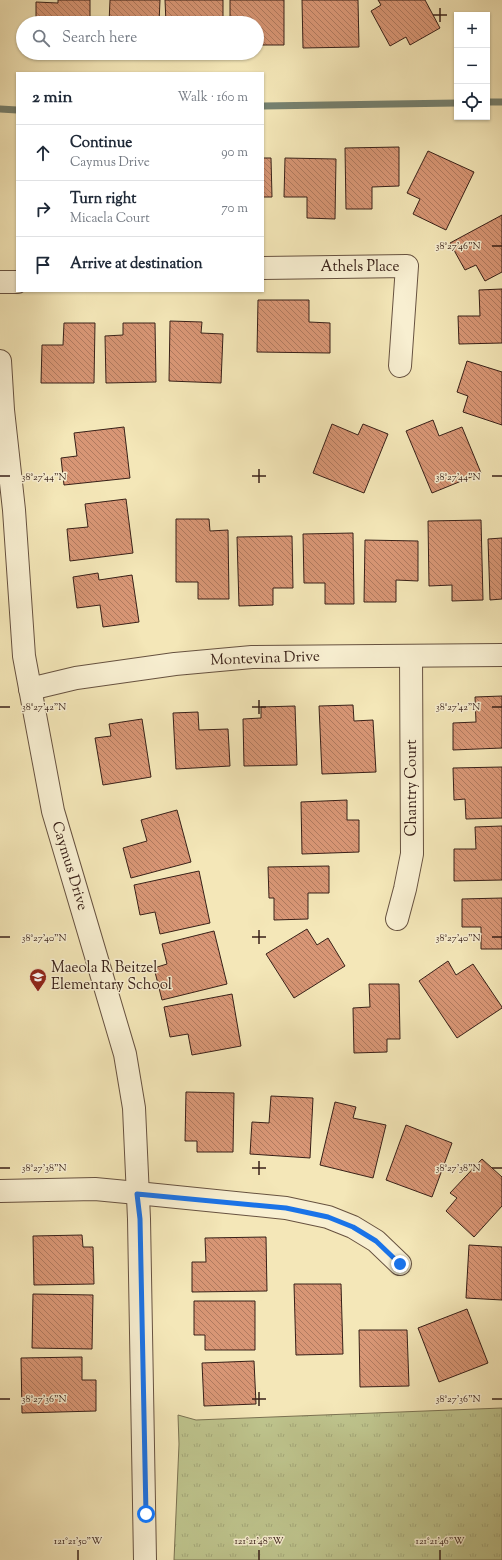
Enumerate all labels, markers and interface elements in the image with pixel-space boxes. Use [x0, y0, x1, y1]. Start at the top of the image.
map controls [454, 12, 490, 120]
button: + [454, 12, 490, 48]
search box [16, 16, 264, 60]
icon: search [30, 27, 52, 49]
text: Search here [62, 28, 137, 49]
button: − [454, 48, 490, 84]
button: locate [454, 84, 490, 120]
text: 2 min [32, 86, 73, 110]
text: Walk · 160 m [177, 89, 248, 107]
text: Continue [70, 133, 132, 154]
icon: ahead [32, 142, 54, 164]
text: 90 m [221, 144, 248, 162]
text: Caymus Drive [70, 154, 150, 172]
text: Turn right [70, 189, 136, 210]
icon: right [32, 198, 54, 220]
text: 70 m [221, 200, 248, 218]
text: Micaela Court [70, 210, 150, 228]
text: 38°27'46"N [435, 239, 481, 254]
icon: arrive [32, 254, 54, 276]
text: Arrive at destination [70, 254, 203, 275]
street label: Athels Place [320, 257, 400, 278]
text: 38°27'44"N [21, 470, 67, 485]
text: 38°27'44"N [435, 470, 481, 485]
street label: Montevina Drive [210, 647, 320, 671]
text: 38°27'42"N [22, 700, 66, 715]
text: 38°27'42"N [436, 700, 480, 715]
street label: Chantry Court [402, 739, 423, 837]
street label: Caymus Drive [45, 819, 93, 913]
text: 38°27'40"N [21, 931, 67, 946]
text: 38°27'40"N [435, 931, 481, 946]
place label: Maeola R Beitzel Elementary School [51, 958, 172, 996]
school or university icon: Maeola R Beitzel Elementary School [28, 967, 48, 992]
text: 38°27'38"N [21, 1161, 67, 1176]
text: 38°27'38"N [435, 1161, 481, 1176]
route end [391, 1255, 409, 1273]
text: 38°27'36"N [21, 1392, 67, 1407]
text: 38°27'36"N [435, 1392, 481, 1407]
route start [137, 1505, 155, 1523]
text: 121°21'50"W [54, 1534, 102, 1549]
text: 121°21'48"W [234, 1534, 284, 1549]
text: 121°21'46"W [415, 1534, 465, 1549]

